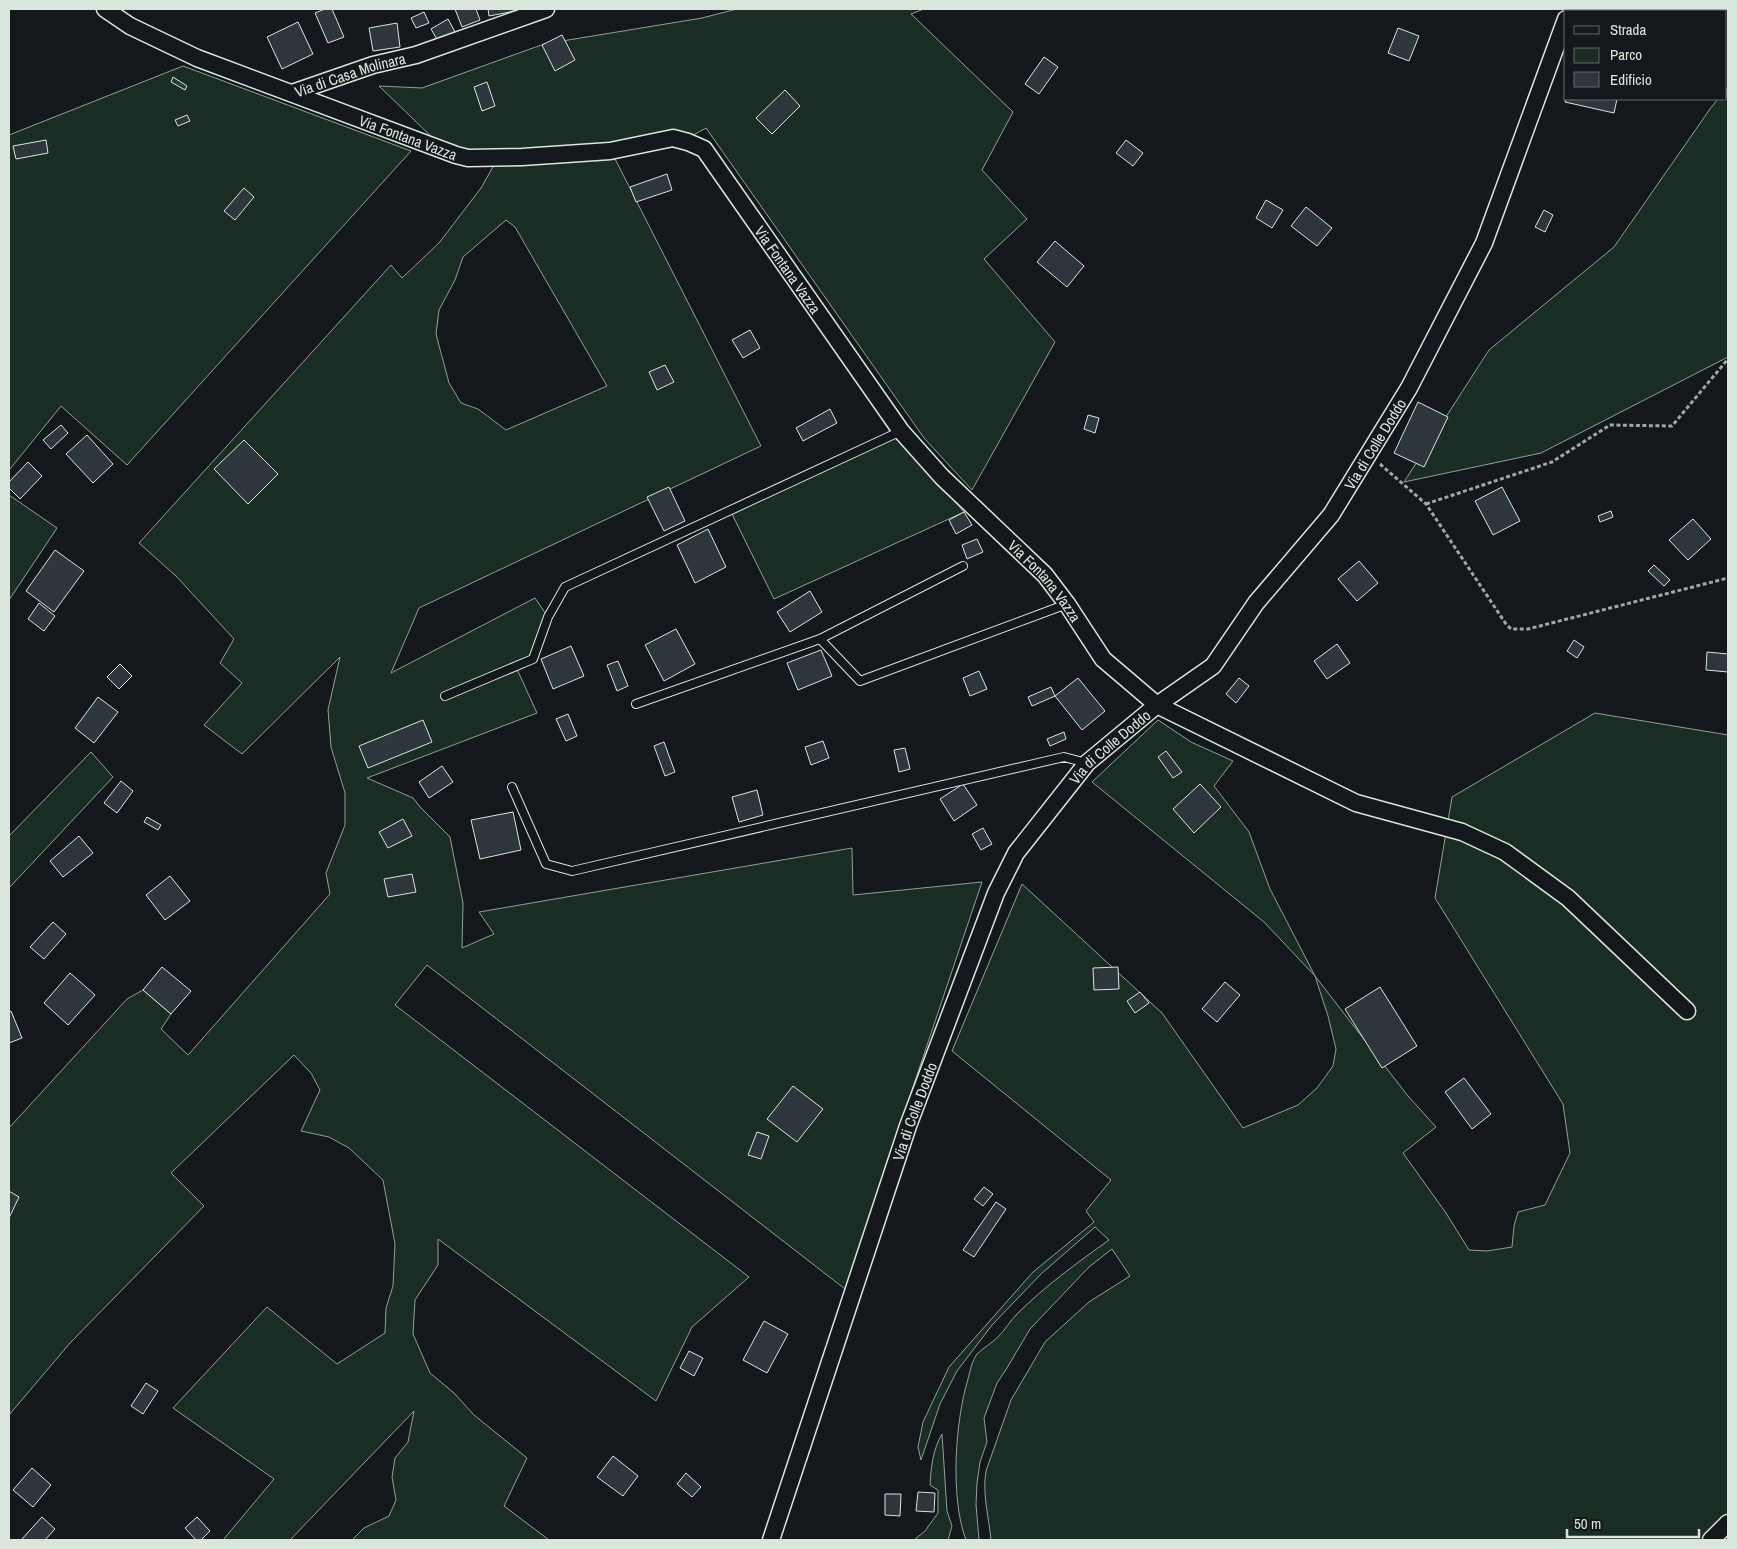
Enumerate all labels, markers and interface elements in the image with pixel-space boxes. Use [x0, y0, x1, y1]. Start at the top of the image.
legend [1564, 10, 1727, 100]
text: Strada [1610, 19, 1646, 40]
text: Parco [1610, 44, 1642, 65]
street label: Via di Casa Molinara [292, 47, 408, 102]
text: Edificio [1610, 69, 1652, 90]
street label: Via Fontana Vazza [356, 109, 460, 165]
street label: Via Fontana Vazza [750, 221, 826, 318]
street label: Via di Colle Doddo [1339, 394, 1411, 493]
street label: Via Fontana Vazza [1004, 535, 1086, 626]
street label: Via di Colle Doddo [1064, 704, 1155, 788]
street label: Via di Colle Doddo [887, 1059, 942, 1163]
scale bar [1567, 1506, 1700, 1538]
text: 50 m [1574, 1513, 1601, 1534]

